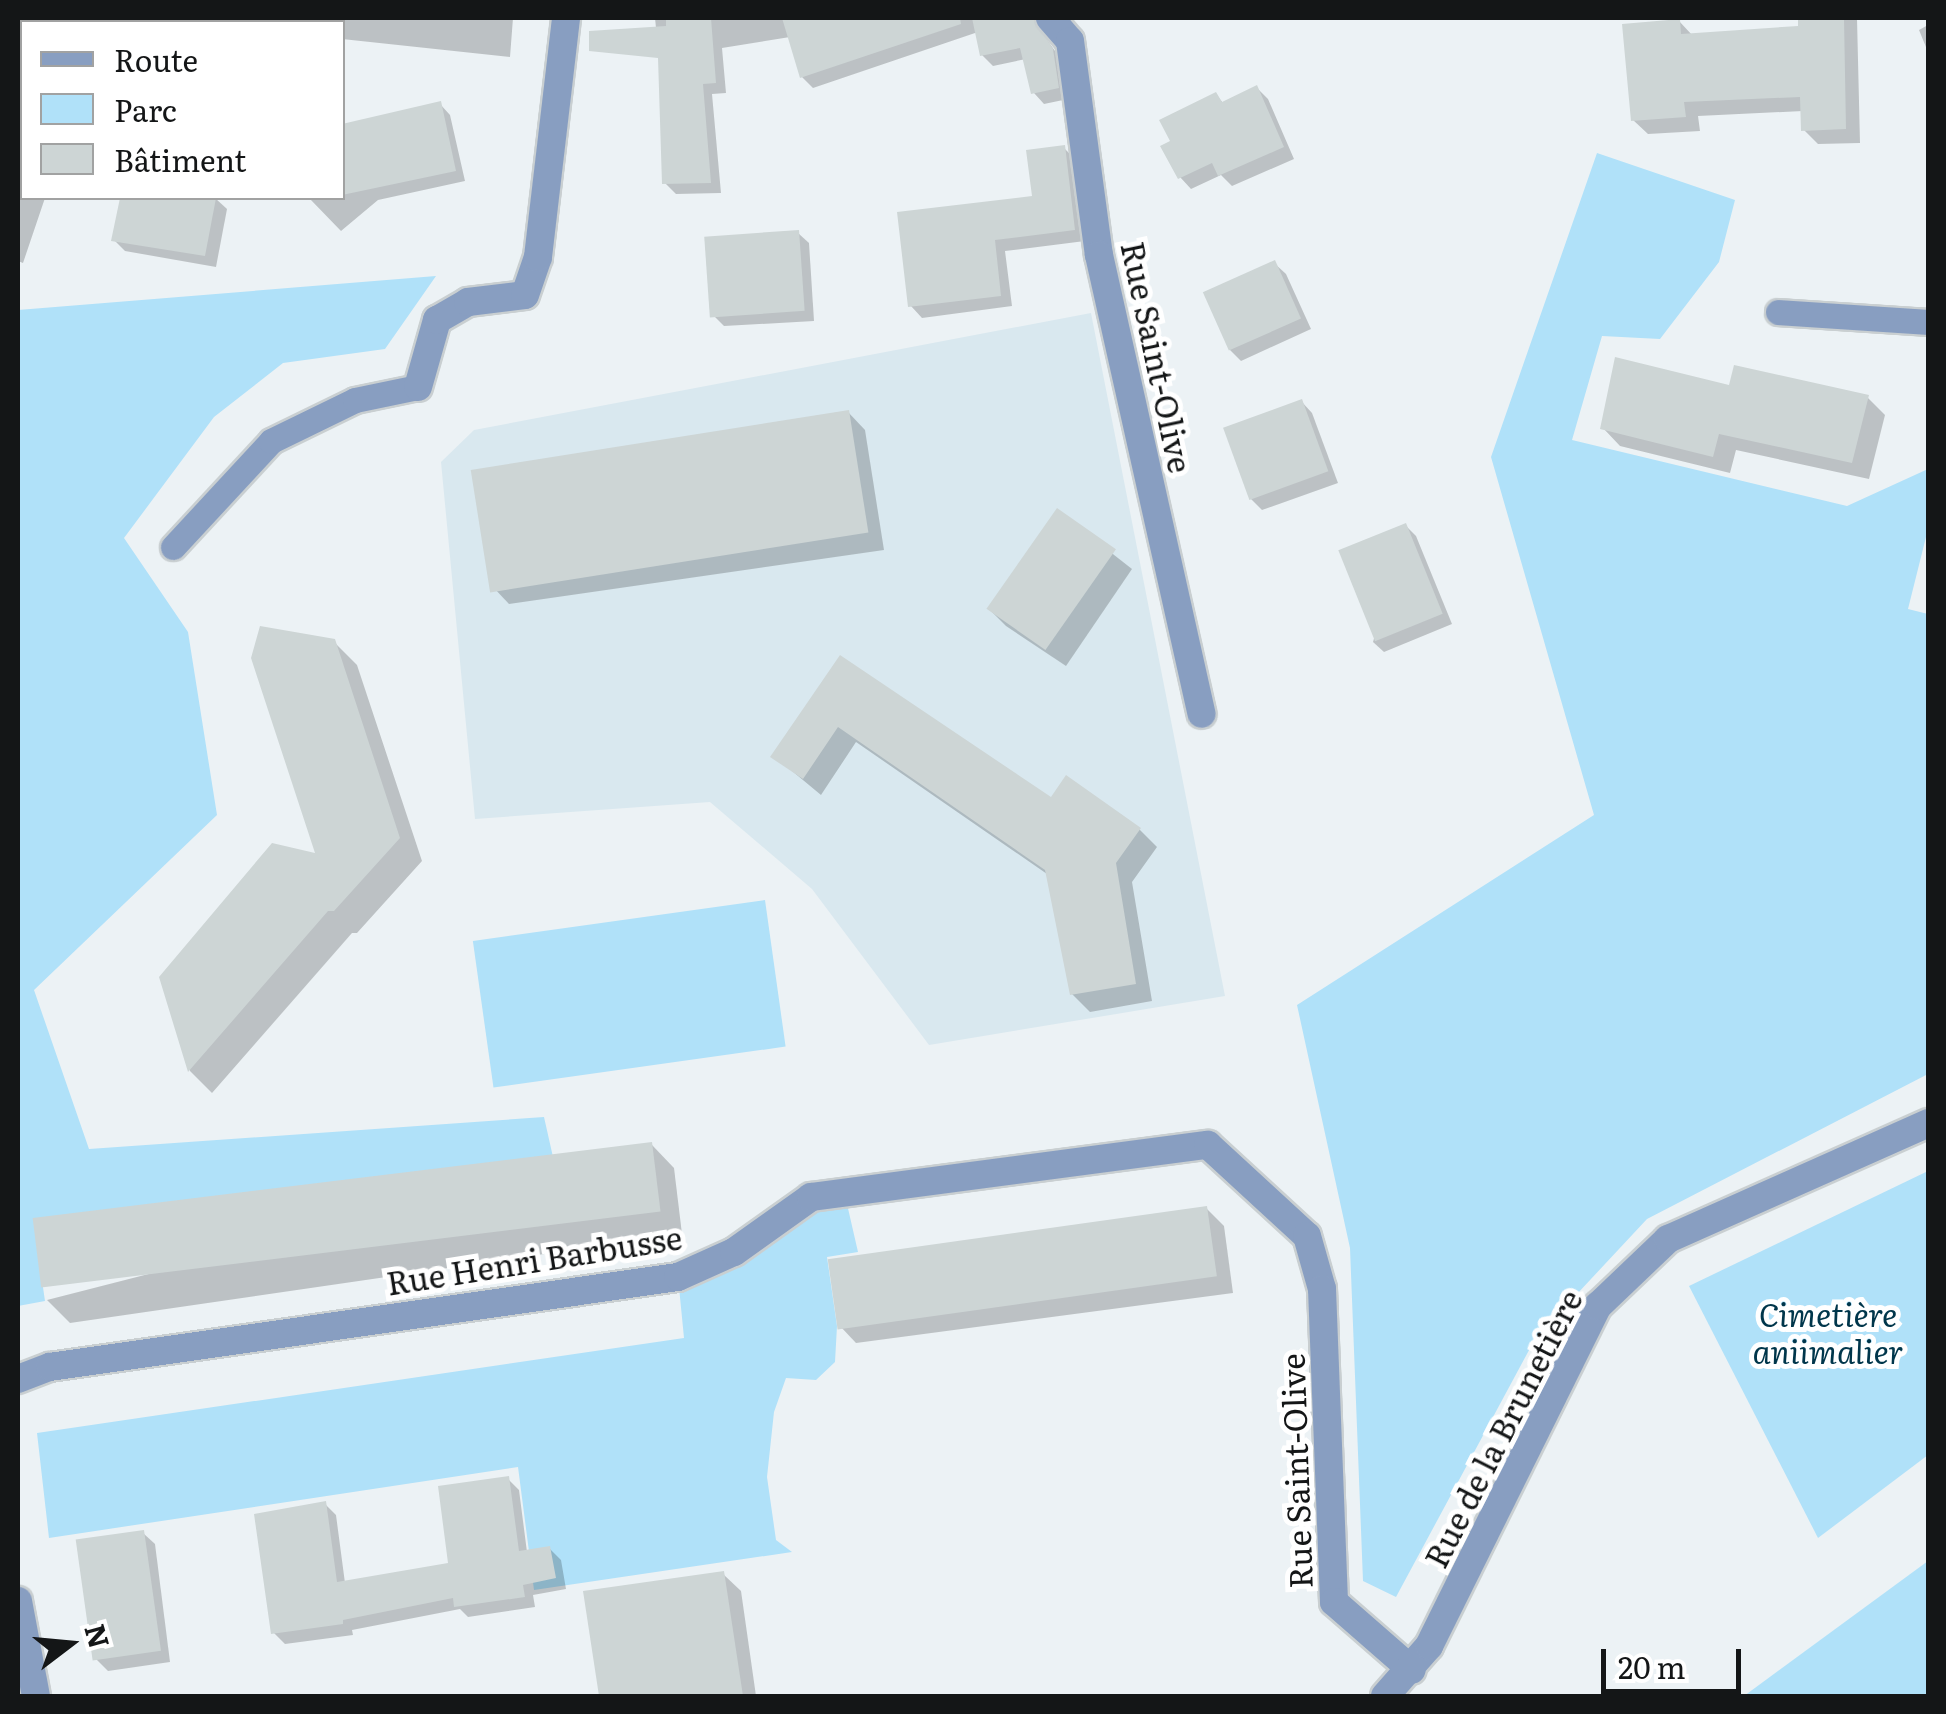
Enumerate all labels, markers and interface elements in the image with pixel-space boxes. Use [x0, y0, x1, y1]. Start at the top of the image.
legend [20, 20, 345, 200]
text: Route [114, 37, 198, 81]
text: Parc [114, 87, 177, 131]
text: Bâtiment [114, 137, 246, 181]
street label: Rue Saint-Olive [1115, 238, 1201, 476]
street label: Rue Henri Barbusse [384, 1217, 684, 1301]
street label: Rue de la Brunetière [1415, 1283, 1589, 1573]
park label: Cimetière aniimalier [1752, 1295, 1904, 1370]
street label: Rue Saint-Olive [1272, 1353, 1318, 1589]
north arrow [20, 1594, 120, 1694]
text: N [75, 1619, 122, 1653]
scale bar [1606, 1629, 1746, 1691]
text: 20 m [1618, 1644, 1686, 1688]

